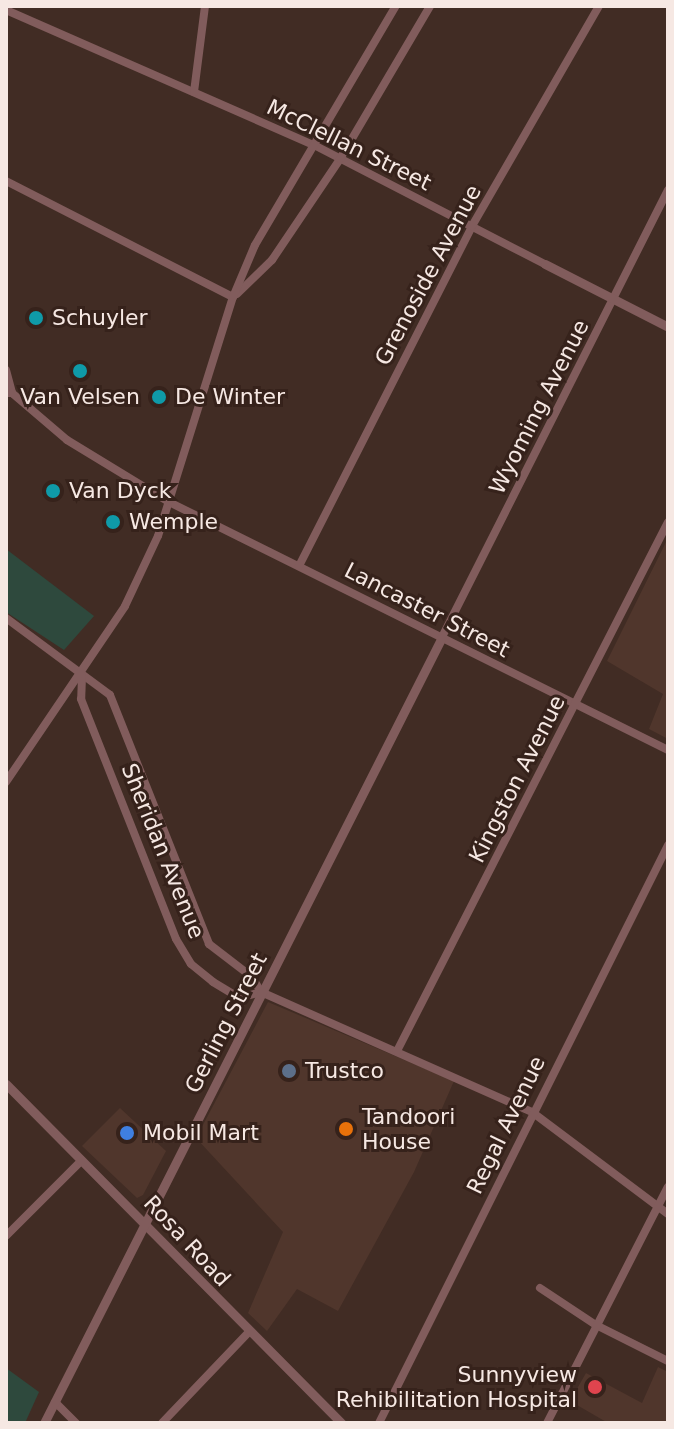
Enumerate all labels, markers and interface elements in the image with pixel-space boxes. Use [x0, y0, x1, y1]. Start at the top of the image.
street label: McClellan Street [263, 94, 435, 196]
street label: Grenoside Avenue [369, 180, 487, 370]
place label: Schuyler [52, 305, 148, 331]
marker: Schuyler [27, 309, 45, 327]
street label: Wyoming Avenue [484, 315, 594, 499]
marker: Van Velsen [71, 362, 89, 380]
place label: Van Velsen [20, 384, 140, 410]
place label: De Winter [175, 384, 285, 410]
marker: De Winter [150, 388, 168, 406]
place label: Van Dyck [69, 478, 172, 504]
marker: Van Dyck [44, 482, 62, 500]
place label: Wemple [129, 509, 218, 535]
marker: Wemple [104, 513, 122, 531]
street label: Lancaster Street [340, 557, 514, 663]
street label: Kingston Avenue [463, 691, 571, 867]
street label: Sheridan Avenue [116, 759, 210, 943]
street label: Gerling Street [179, 949, 273, 1097]
street label: Regal Avenue [461, 1052, 551, 1198]
place label: Trustco [305, 1058, 384, 1084]
marker: Trustco [280, 1062, 298, 1080]
place label: Tandoori House [362, 1103, 455, 1154]
place label: Mobil Mart [143, 1120, 259, 1146]
marker: Tandoori House [337, 1120, 355, 1138]
marker: Mobil Mart [118, 1124, 136, 1142]
street label: Rosa Road [138, 1190, 236, 1292]
place label: Sunnyview Rehibilitation Hospital [336, 1361, 577, 1412]
marker: Sunnyview Rehibilitation Hospital [584, 1376, 606, 1398]

